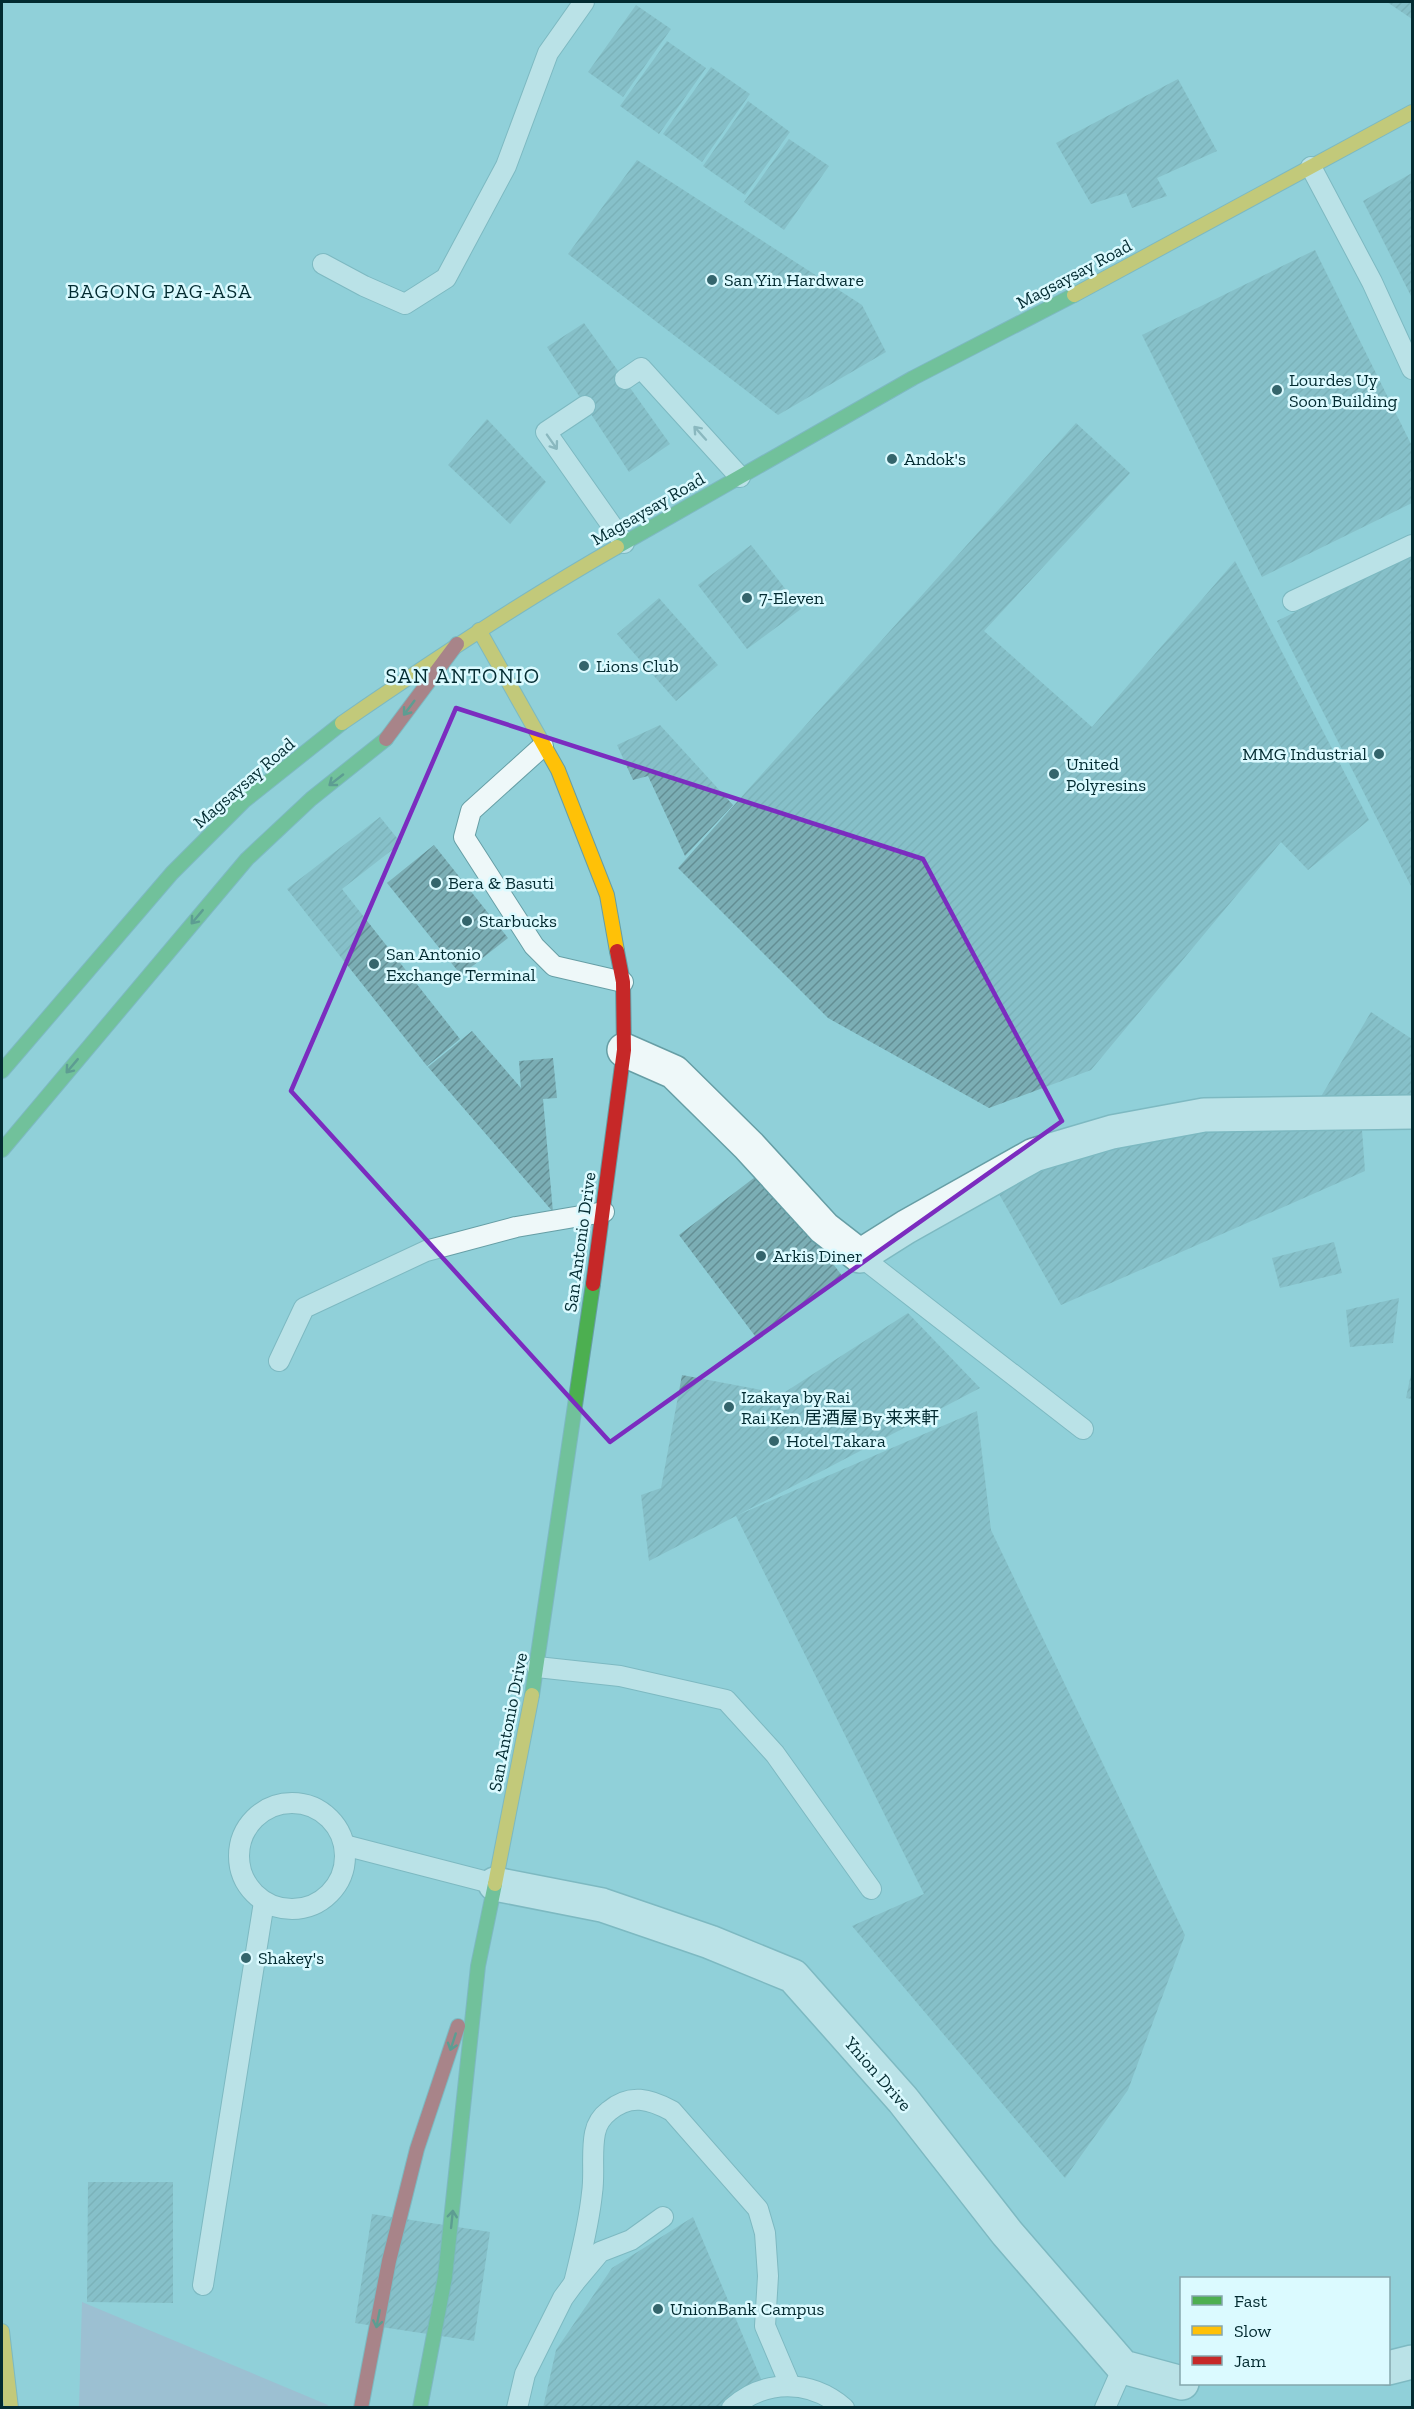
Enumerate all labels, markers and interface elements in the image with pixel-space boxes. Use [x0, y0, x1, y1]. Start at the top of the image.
street label: Magsaysay Road [1013, 234, 1135, 314]
place label: San Yin Hardware [724, 269, 864, 291]
marker: San Yin Hardware [705, 273, 719, 287]
district label: BAGONG PAG-ASA [67, 279, 253, 303]
place label: Lourdes Uy Soon Building [1289, 369, 1397, 412]
marker: Lourdes Uy Soon Building [1270, 383, 1284, 397]
one-way arrow [693, 426, 707, 441]
one-way arrow [546, 433, 558, 449]
place label: Andok's [904, 448, 966, 470]
marker: Andok's [885, 452, 899, 466]
street label: Magsaysay Road [587, 468, 709, 550]
place label: 7-Eleven [759, 587, 825, 609]
marker: 7-Eleven [740, 591, 754, 605]
place label: Lions Club [596, 655, 679, 677]
marker: Lions Club [577, 659, 591, 673]
district label: SAN ANTONIO [386, 663, 540, 688]
one-way arrow [402, 699, 415, 715]
street label: Magsaysay Road [189, 733, 299, 833]
place label: MMG Industrial [1242, 743, 1367, 765]
marker: MMG Industrial [1372, 747, 1386, 761]
place label: United Polyresins [1066, 753, 1146, 796]
marker: United Polyresins [1047, 767, 1061, 781]
one-way arrow [328, 774, 344, 787]
place label: Bera & Basuti [448, 872, 554, 894]
marker: Bera & Basuti [429, 876, 443, 890]
one-way arrow [190, 909, 204, 924]
place label: Starbucks [479, 910, 557, 932]
marker: Starbucks [460, 914, 474, 928]
place label: San Antonio Exchange Terminal [386, 943, 536, 986]
marker: San Antonio Exchange Terminal [367, 957, 381, 971]
one-way arrow [65, 1058, 78, 1074]
street label: San Antonio Drive [559, 1171, 601, 1313]
place label: Arkis Diner [773, 1245, 863, 1267]
marker: Arkis Diner [754, 1249, 768, 1263]
place label: Izakaya by Rai Rai Ken 居酒屋 By 来来軒 [741, 1386, 940, 1429]
marker: Izakaya by Rai Rai Ken 居酒屋 By 来来軒 [722, 1400, 736, 1414]
place label: Hotel Takara [786, 1430, 886, 1452]
marker: Hotel Takara [767, 1434, 781, 1448]
street label: San Antonio Drive [484, 1651, 532, 1793]
place label: Shakey's [258, 1947, 324, 1969]
marker: Shakey's [239, 1951, 253, 1965]
one-way arrow [447, 2032, 458, 2050]
street label: Ynion Drive [839, 2032, 916, 2116]
one-way arrow [446, 2210, 457, 2230]
legend [1180, 2277, 1390, 2385]
text: Fast [1234, 2290, 1267, 2312]
place label: UnionBank Campus [670, 2298, 825, 2320]
marker: UnionBank Campus [651, 2302, 665, 2316]
one-way arrow [372, 2309, 383, 2328]
text: Slow [1234, 2320, 1271, 2342]
text: Jam [1234, 2350, 1266, 2372]

